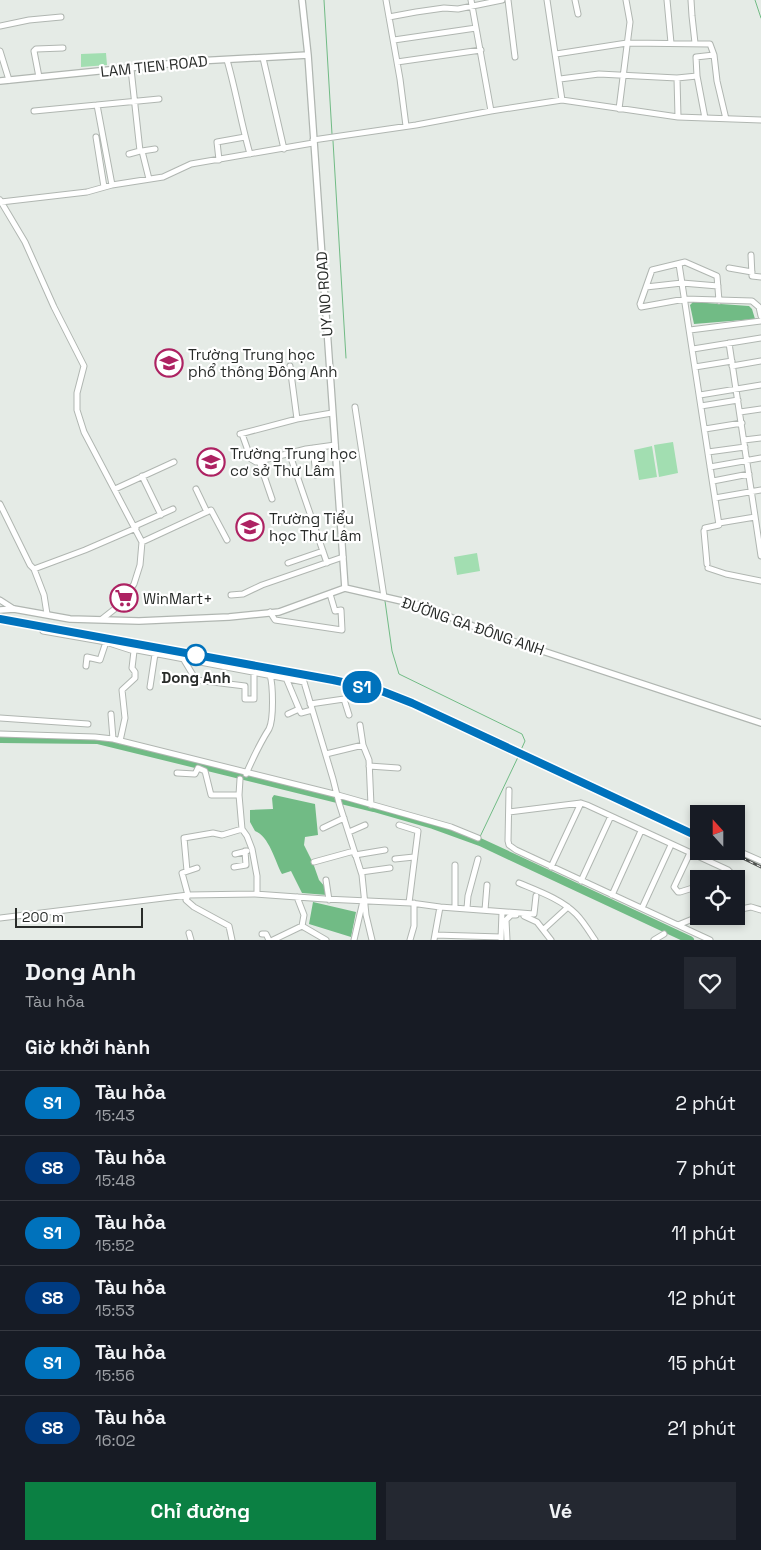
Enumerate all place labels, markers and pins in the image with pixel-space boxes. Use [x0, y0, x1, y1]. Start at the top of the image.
place label: Trường Trung học phổ thông Đông Anh [188, 345, 338, 381]
school or university icon: Trường Trung học phổ thông Đông Anh [154, 348, 184, 378]
place label: Trường Trung học cơ sở Thư Lâm [230, 444, 357, 480]
school or university icon: Trường Trung học cơ sở Thư Lâm [196, 447, 226, 477]
place label: Trường Tiểu học Thư Lâm [269, 509, 361, 545]
school or university icon: Trường Tiểu học Thư Lâm [235, 512, 265, 542]
supermarket icon: WinMart+ [109, 583, 139, 613]
place label: WinMart+ [143, 589, 212, 608]
marker: Dong Anh [185, 644, 207, 666]
place label: Dong Anh [161, 668, 231, 687]

